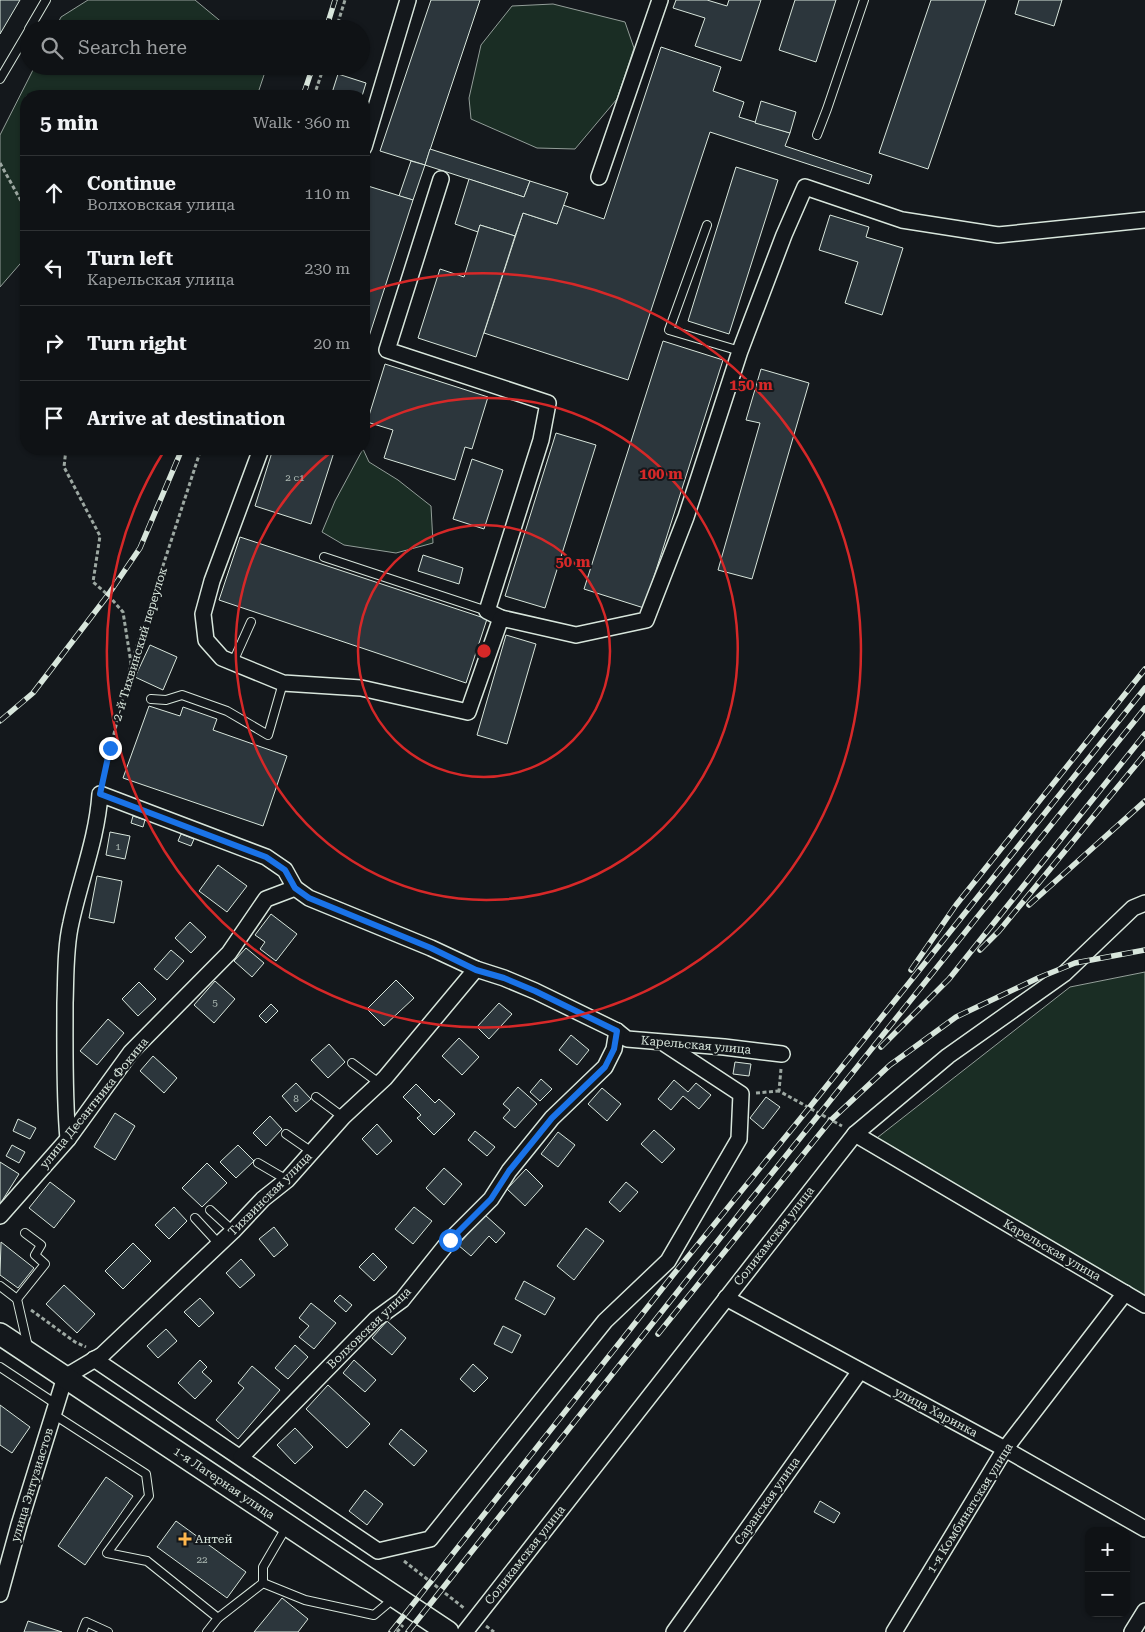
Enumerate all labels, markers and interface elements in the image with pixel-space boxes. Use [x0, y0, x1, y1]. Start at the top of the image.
search box [20, 20, 370, 75]
icon: search [38, 34, 66, 62]
text: Search here [78, 36, 187, 59]
text: 5 min [40, 111, 98, 135]
text: Walk · 360 m [253, 113, 350, 132]
text: Continue [87, 172, 176, 195]
icon: ahead [40, 179, 68, 207]
text: 110 m [304, 184, 350, 203]
text: Волховская улица [87, 195, 235, 214]
text: Turn left [87, 247, 173, 270]
icon: left [40, 254, 68, 282]
text: 230 m [304, 259, 350, 278]
text: Карельская улица [87, 270, 234, 289]
icon: right [40, 329, 68, 357]
text: Turn right [87, 332, 187, 355]
text: 20 m [313, 334, 350, 353]
text: 150 m [729, 376, 773, 394]
icon: arrive [40, 404, 68, 432]
text: Arrive at destination [87, 407, 285, 430]
text: 100 m [639, 465, 683, 483]
house number: 2 с1 [285, 472, 305, 483]
text: 50 m [555, 553, 591, 571]
street label: 2-й Тихвинский переулок [110, 565, 170, 723]
centre of rings [475, 642, 493, 660]
route end [99, 737, 122, 760]
house number: 1 [115, 841, 121, 852]
house number: 5 [212, 997, 218, 1008]
street label: Карельская улица [640, 1033, 752, 1057]
street label: улица Десантника Фокина [37, 1034, 151, 1171]
house number: 8 [293, 1093, 299, 1104]
street label: Тихвинская улица [225, 1149, 315, 1239]
street label: Соликамская улица [731, 1183, 817, 1288]
street label: Карельская улица [1001, 1216, 1104, 1284]
route start [439, 1229, 462, 1252]
street label: Волховская улица [324, 1284, 414, 1372]
street label: улица Харинка [892, 1384, 980, 1440]
street label: улица Энтузиастов [8, 1426, 56, 1544]
street label: 1-я Комбинатская улица [924, 1440, 1016, 1576]
street label: 1-я Лагерная улица [171, 1444, 278, 1522]
street label: Саранская улица [731, 1454, 803, 1548]
street label: Соликамская улица [482, 1502, 568, 1607]
map controls [1085, 1527, 1130, 1617]
button: + [1085, 1527, 1130, 1572]
place label: Антей [195, 1532, 233, 1546]
marker: Антей [179, 1533, 191, 1545]
house number: 22 [196, 1554, 208, 1565]
button: − [1085, 1572, 1130, 1617]

